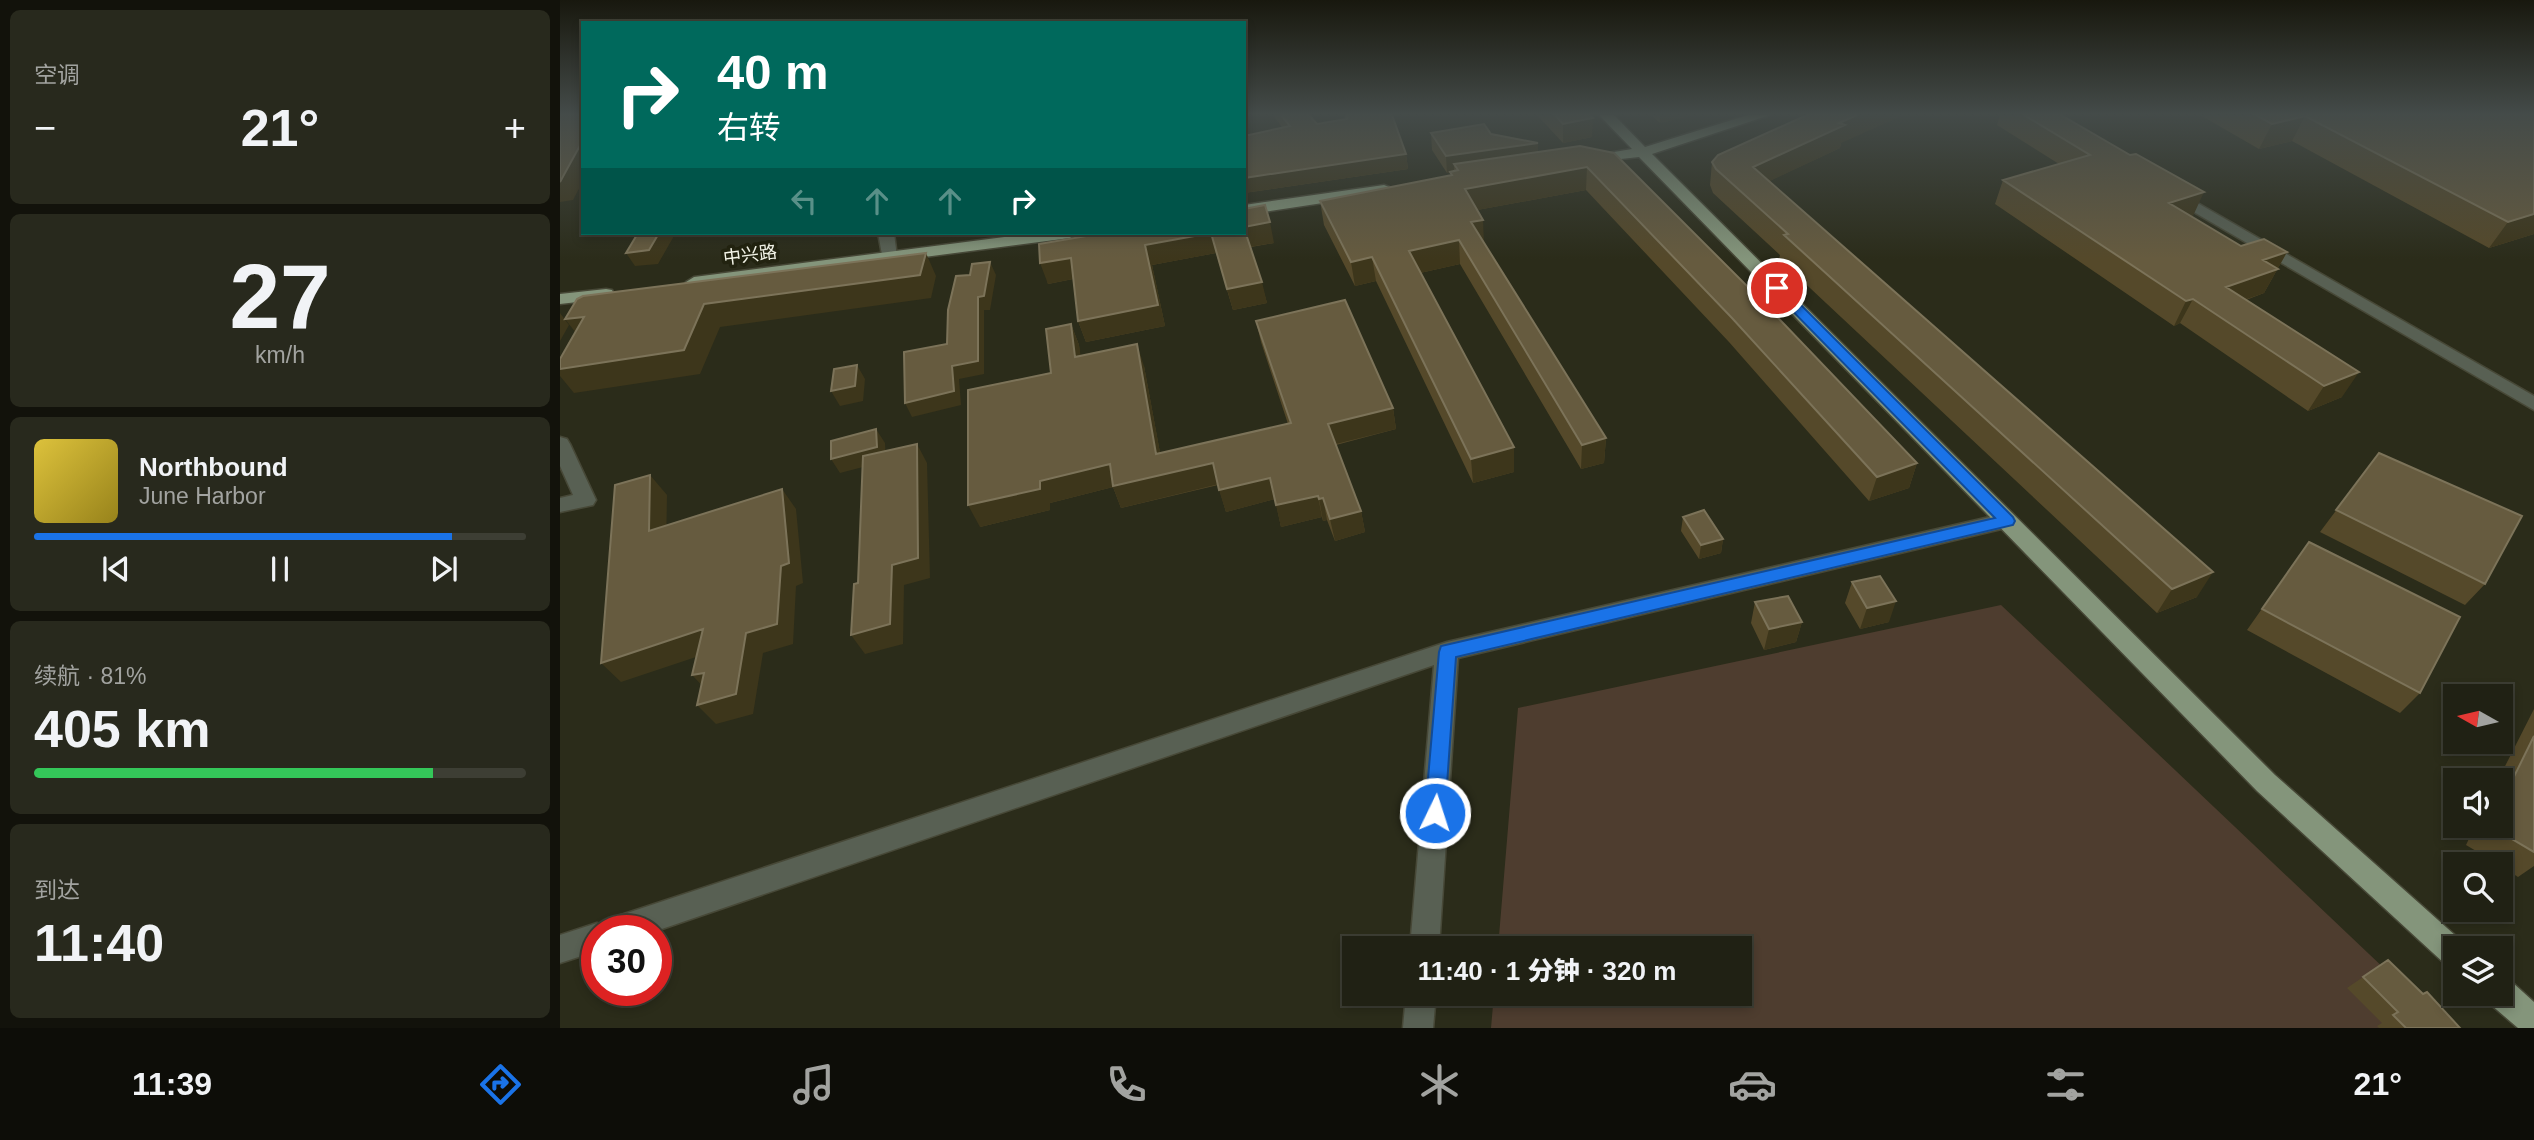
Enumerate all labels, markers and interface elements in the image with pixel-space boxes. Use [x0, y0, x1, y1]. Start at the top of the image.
text: 40 m [717, 45, 829, 99]
icon: right [602, 49, 693, 140]
text: 空调 [34, 62, 80, 88]
text: 21° [241, 99, 319, 157]
text: − [34, 107, 56, 149]
text: + [504, 107, 526, 149]
text: 右转 [717, 110, 781, 146]
icon: left [785, 182, 823, 220]
icon: ahead [858, 182, 896, 220]
icon: ahead [931, 182, 969, 220]
icon: right [1004, 182, 1042, 220]
street label: 中兴路 [722, 242, 778, 268]
text: 27 [229, 246, 331, 347]
pin [1747, 258, 1807, 318]
icon: arrive [1758, 269, 1796, 307]
text: km/h [255, 342, 305, 368]
text: Northbound [139, 452, 288, 482]
text: June Harbor [139, 483, 266, 509]
icon: previous [97, 550, 135, 588]
icon: pause [261, 550, 299, 588]
icon: next [425, 550, 463, 588]
text: 续航 · 81% [34, 663, 146, 689]
north arrow [2443, 684, 2513, 754]
map controls [2443, 684, 2513, 1006]
text: 405 km [34, 700, 210, 758]
button: sound [2443, 768, 2513, 838]
position arrow [1398, 776, 1472, 850]
button: search [2443, 852, 2513, 922]
text: 到达 [34, 877, 80, 903]
text: 11:40 [34, 914, 164, 972]
speed limit sign: 30 [581, 915, 672, 1006]
button: layers [2443, 936, 2513, 1006]
text: 11:40 · 1 分钟 · 320 m [1418, 956, 1676, 986]
icon: directions [476, 1060, 525, 1109]
icon: music [789, 1060, 838, 1109]
icon: phone [1102, 1060, 1151, 1109]
icon: climate [1415, 1060, 1464, 1109]
icon: car [1728, 1060, 1777, 1109]
icon: filters [2041, 1060, 2090, 1109]
text: 11:39 [132, 1066, 212, 1102]
text: 21° [2354, 1066, 2402, 1102]

